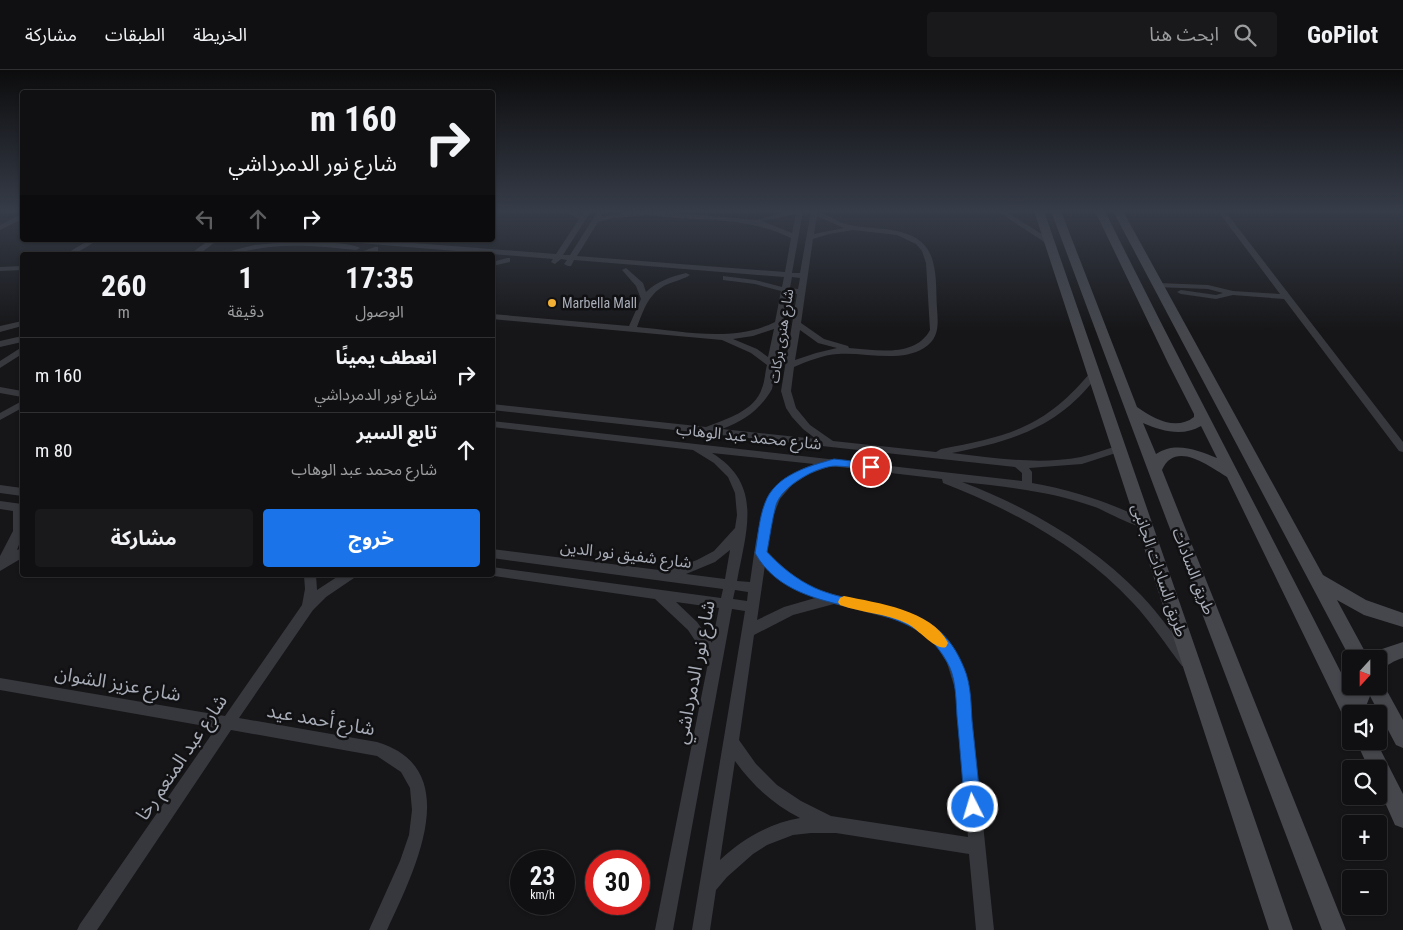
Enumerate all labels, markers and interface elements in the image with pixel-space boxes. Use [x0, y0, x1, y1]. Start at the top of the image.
search box [927, 12, 1277, 57]
icon: search [1231, 21, 1259, 49]
text: GoPilot [1307, 21, 1378, 49]
text: ابحث هنا [1149, 23, 1219, 46]
text: مشاركة [25, 24, 77, 45]
text: الطبقات [105, 24, 165, 45]
text: الخريطة [193, 24, 247, 45]
text: 160 m [310, 99, 397, 140]
icon: right [415, 110, 480, 175]
text: شارع نور الدمرداشي [228, 151, 397, 176]
icon: left [191, 205, 219, 233]
icon: ahead [244, 205, 272, 233]
icon: right [297, 205, 325, 233]
text: 1 [238, 260, 253, 295]
text: 17:35 [345, 260, 414, 295]
text: 260 [101, 268, 147, 303]
street label: شارع هنرى بركات [766, 288, 799, 385]
place label: Marbella Mall [562, 295, 637, 311]
marker: Marbella Mall [546, 297, 558, 309]
text: دقيقة [228, 302, 264, 321]
text: الوصول [355, 302, 404, 321]
text: m [118, 303, 130, 322]
text: انعطف يمينًا [335, 346, 437, 369]
icon: right [452, 361, 480, 389]
text: 160 m [35, 364, 82, 387]
text: شارع نور الدمرداشي [314, 385, 437, 404]
street label: شارع محمد عبد الوهاب [675, 419, 822, 457]
text: تابع السير [356, 421, 437, 444]
icon: ahead [452, 436, 480, 464]
text: 80 m [35, 439, 72, 462]
pin [850, 446, 892, 488]
icon: arrive [857, 453, 885, 481]
text: شارع محمد عبد الوهاب [291, 460, 437, 479]
street label: طريق السادات الجانبى [1128, 501, 1192, 639]
button: مشاركة [35, 509, 253, 567]
button: خروج [263, 509, 480, 567]
street label: طريق السادات [1169, 525, 1219, 617]
street label: شارع شفيق نور الدين [559, 537, 693, 575]
street label: شارع نور الدمرداشي [669, 598, 723, 746]
north arrow [1342, 650, 1388, 695]
map controls [1342, 650, 1387, 915]
street label: شارع عزيز الشوان [53, 661, 183, 708]
street label: شارع عبد المنعم رخا [131, 690, 234, 826]
street label: شارع أحمد عيد [265, 699, 377, 742]
button: sound [1342, 705, 1387, 750]
button: search [1342, 760, 1387, 805]
position arrow [946, 780, 998, 832]
button: + [1342, 815, 1387, 860]
speed limit sign: 30 [585, 850, 650, 915]
text: 23 [530, 862, 555, 891]
button: − [1342, 870, 1387, 915]
text: km/h [530, 888, 555, 902]

